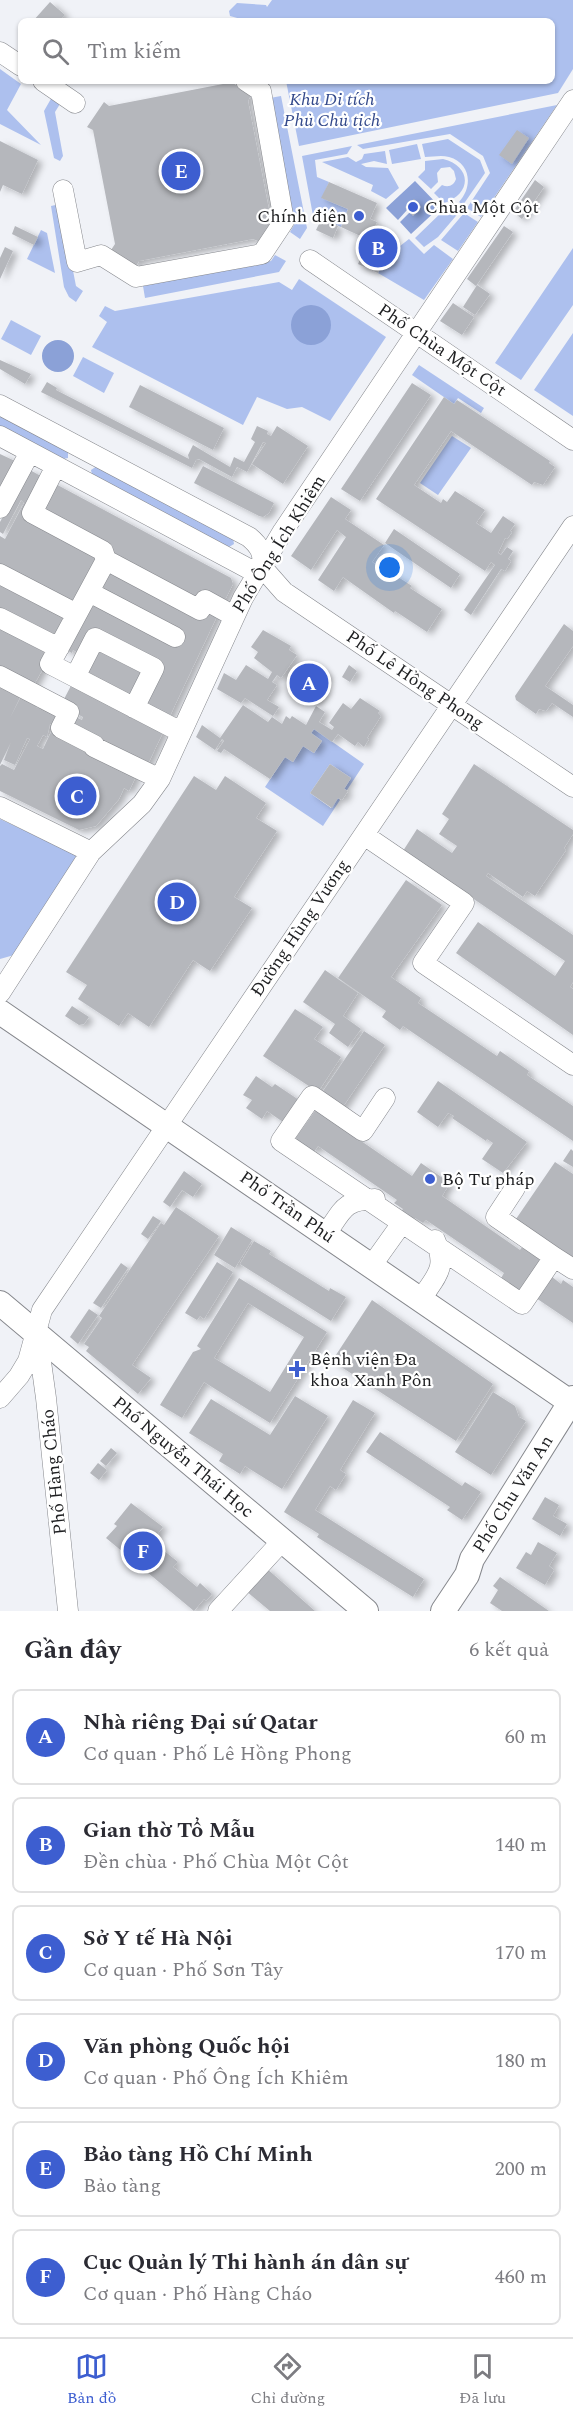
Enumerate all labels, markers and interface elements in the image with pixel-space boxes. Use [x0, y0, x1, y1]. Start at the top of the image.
search box [18, 18, 555, 84]
icon: search [39, 35, 72, 68]
text: Tìm kiếm [87, 35, 181, 68]
park label: Khu Di tích Phủ Chủ tịch [284, 86, 380, 134]
pin: E [162, 148, 201, 194]
place label: Chùa Một Cột [425, 194, 539, 221]
marker: Chùa Một Cột [406, 200, 420, 214]
place label: Chính điện [257, 203, 347, 230]
marker: Chính điện [352, 209, 366, 223]
pin: B [358, 226, 398, 270]
street label: Phố Chùa Một Cột [372, 297, 512, 403]
street label: Phố Ông Ích Khiêm [225, 469, 333, 619]
your location [375, 553, 404, 582]
street label: Phố Lê Hồng Phong [340, 624, 490, 736]
pin: A [290, 660, 328, 706]
pin: C [58, 774, 97, 818]
street label: Đường Hùng Vương [244, 854, 356, 1002]
pin: D [158, 880, 196, 924]
street label: Phố Trần Phú [234, 1164, 340, 1250]
place label: Bộ Tư pháp [442, 1166, 534, 1193]
marker: Bộ Tư pháp [423, 1172, 437, 1186]
place label: Bệnh viện Đa khoa Xanh Pôn [310, 1346, 432, 1394]
marker: Bệnh viện Đa khoa Xanh Pôn [288, 1360, 306, 1378]
street label: Phố Nguyễn Thái Học [106, 1390, 260, 1524]
street label: Phố Hàng Cháo [34, 1408, 74, 1536]
street label: Phố Chu Văn An [466, 1430, 560, 1558]
pin: F [124, 1528, 162, 1574]
text: Gần đây [24, 1630, 121, 1670]
text: 6 kết quả [469, 1635, 549, 1665]
text: Nhà riêng Đại sứ Qatar [83, 1706, 318, 1739]
text: A [38, 1722, 53, 1752]
text: 60 m [505, 1722, 547, 1752]
text: Cơ quan · Phố Lê Hồng Phong [83, 1739, 352, 1769]
text: Gian thờ Tổ Mẫu [83, 1814, 255, 1847]
text: B [38, 1830, 53, 1860]
text: 140 m [495, 1830, 547, 1860]
text: Đền chùa · Phố Chùa Một Cột [83, 1847, 349, 1877]
text: Sở Y tế Hà Nội [83, 1922, 233, 1955]
text: C [38, 1938, 53, 1968]
text: 170 m [495, 1938, 547, 1968]
text: Cơ quan · Phố Sơn Tây [83, 1955, 283, 1985]
text: Văn phòng Quốc hội [83, 2030, 290, 2063]
text: D [37, 2046, 54, 2076]
text: 180 m [495, 2046, 547, 2076]
text: Cơ quan · Phố Ông Ích Khiêm [83, 2063, 349, 2093]
text: Bảo tàng Hồ Chí Minh [83, 2138, 313, 2171]
text: E [39, 2154, 52, 2184]
text: 200 m [495, 2154, 547, 2184]
text: Bảo tàng [83, 2171, 161, 2201]
text: Cục Quản lý Thi hành án dân sự [83, 2246, 407, 2279]
text: F [39, 2262, 52, 2292]
text: 460 m [495, 2262, 547, 2292]
text: Cơ quan · Phố Hàng Cháo [83, 2279, 312, 2309]
tab: Bản đồ [67, 2350, 117, 2410]
tab: Chỉ đường [250, 2350, 325, 2410]
tab: Đã lưu [459, 2350, 506, 2410]

